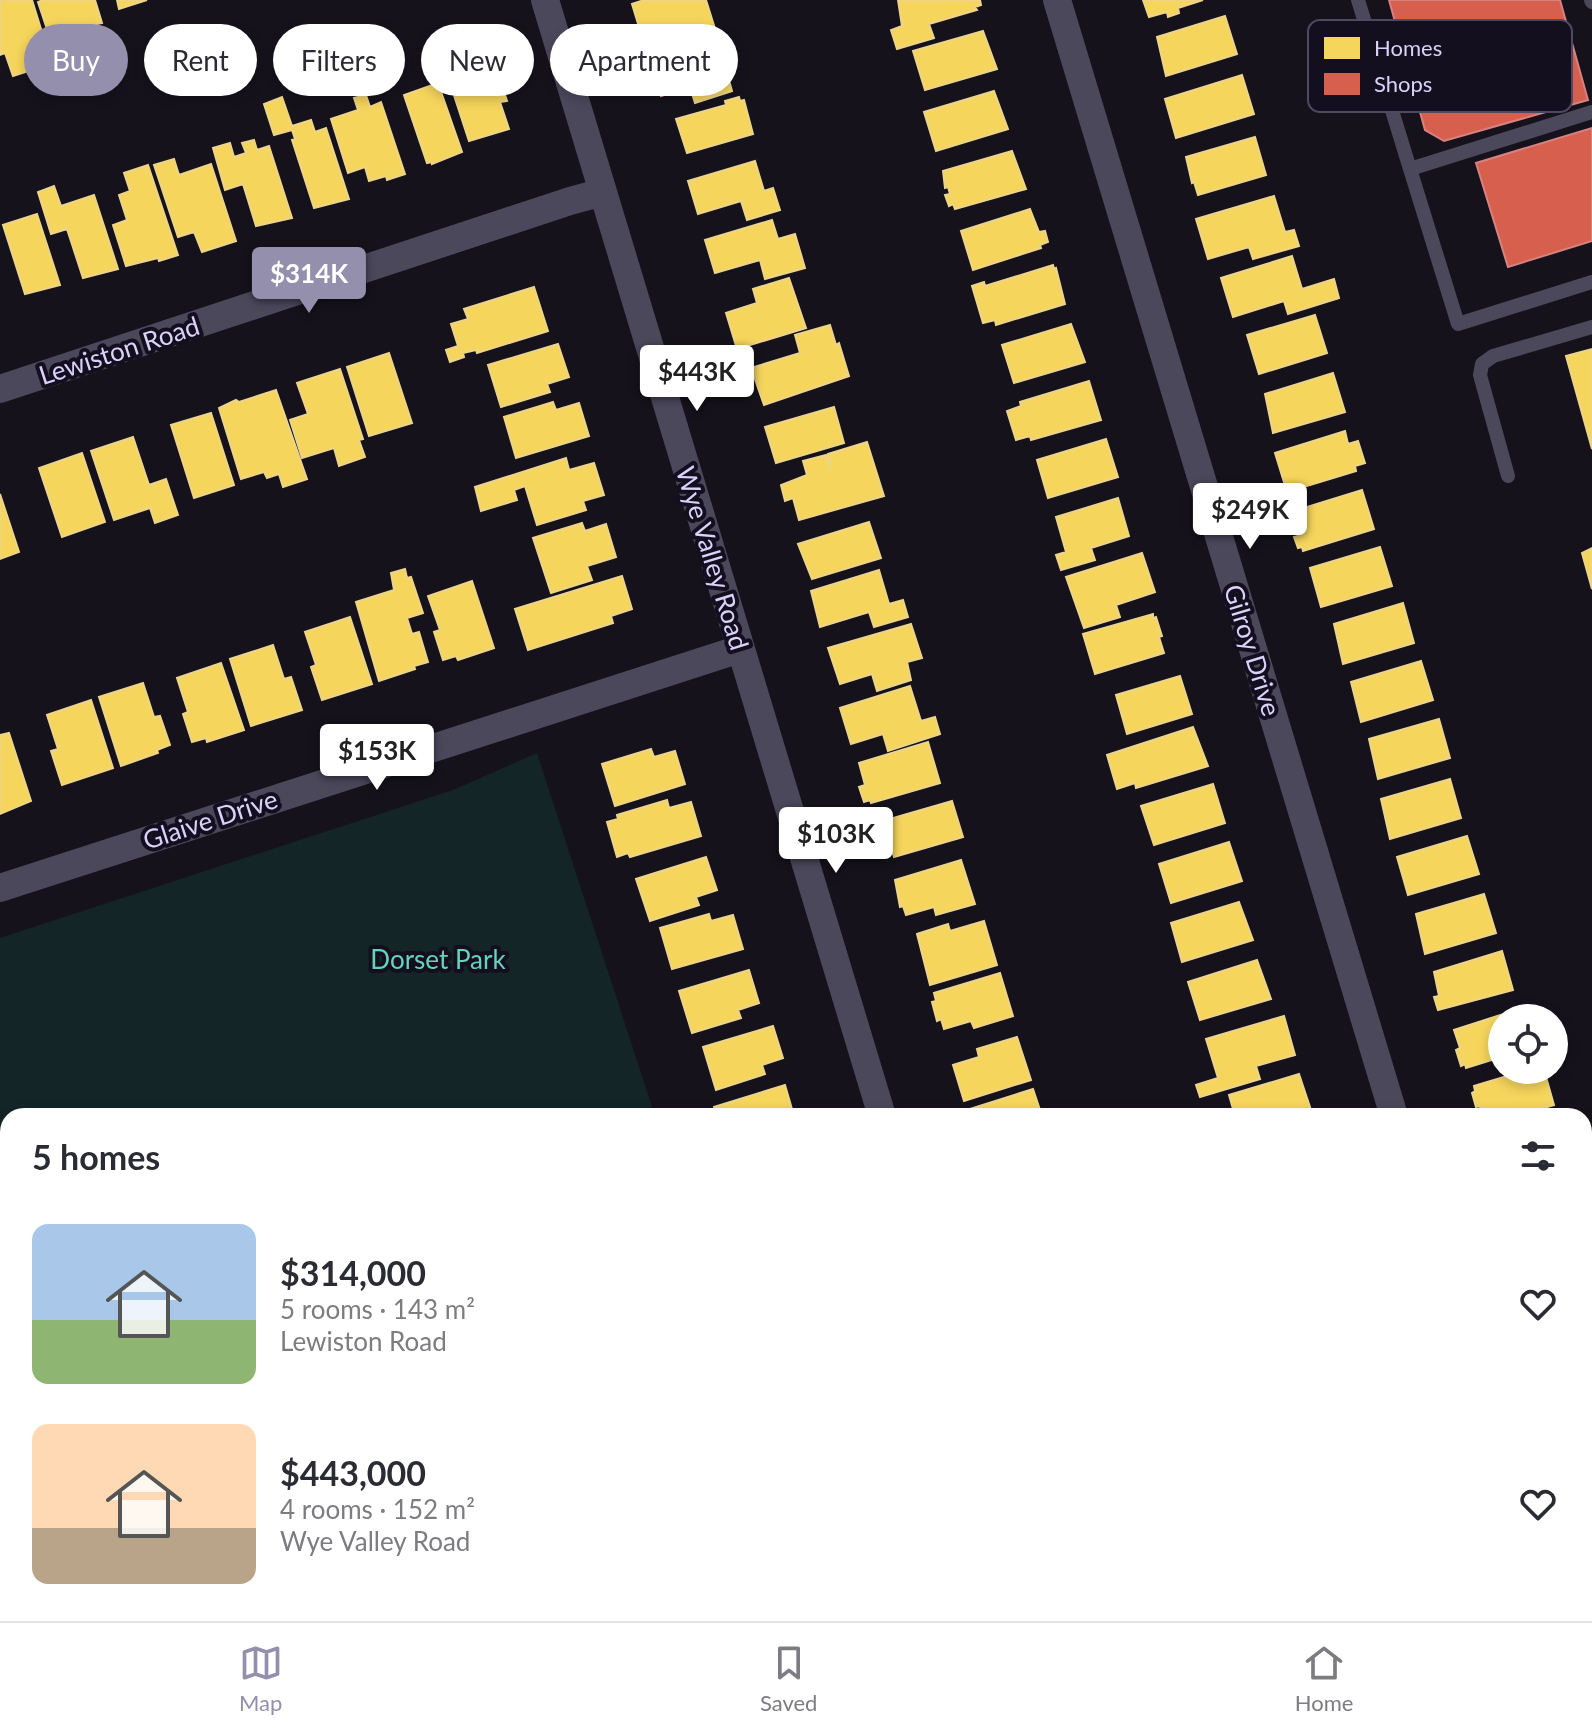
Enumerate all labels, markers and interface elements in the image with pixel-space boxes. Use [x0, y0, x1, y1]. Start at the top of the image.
legend [1308, 20, 1572, 112]
chip: Buy [24, 24, 128, 96]
chip: Rent [144, 24, 257, 96]
chip: Filters [273, 24, 405, 96]
chip: New [421, 24, 534, 96]
chip: Apartment [550, 24, 738, 96]
text: Homes [1374, 34, 1442, 61]
text: Shops [1374, 70, 1432, 97]
pin: $314K [253, 247, 365, 315]
text: $314K [270, 257, 348, 289]
street label: Lewiston Road [35, 309, 203, 391]
pin: $443K [641, 345, 753, 413]
text: $443K [658, 355, 736, 387]
street label: Wye Valley Road [670, 462, 756, 654]
pin: $249K [1194, 483, 1306, 551]
text: $249K [1211, 493, 1289, 525]
street label: Gilroy Drive [1218, 580, 1288, 720]
pin: $153K [321, 724, 433, 792]
text: $153K [338, 734, 416, 766]
street label: Glaive Drive [139, 782, 281, 856]
pin: $103K [780, 807, 892, 875]
text: $103K [797, 817, 875, 849]
park label: Dorset Park [370, 943, 506, 975]
map controls [1488, 1004, 1568, 1084]
button: locate [1488, 1004, 1568, 1084]
icon: filters [1516, 1134, 1560, 1178]
text: 5 homes [32, 1136, 160, 1177]
text: $314,000 [280, 1252, 426, 1293]
icon: home [96, 1256, 192, 1352]
icon: heart [1516, 1282, 1560, 1326]
text: 5 rooms · 143 m² [280, 1293, 475, 1325]
text: Lewiston Road [280, 1325, 447, 1357]
text: $443,000 [280, 1452, 426, 1493]
icon: home [96, 1456, 192, 1552]
icon: heart [1516, 1482, 1560, 1526]
text: 4 rooms · 152 m² [280, 1493, 475, 1525]
text: Wye Valley Road [280, 1525, 470, 1557]
tab: Map [239, 1641, 283, 1716]
tab: Saved [760, 1641, 817, 1716]
tab: Home [1295, 1641, 1353, 1716]

